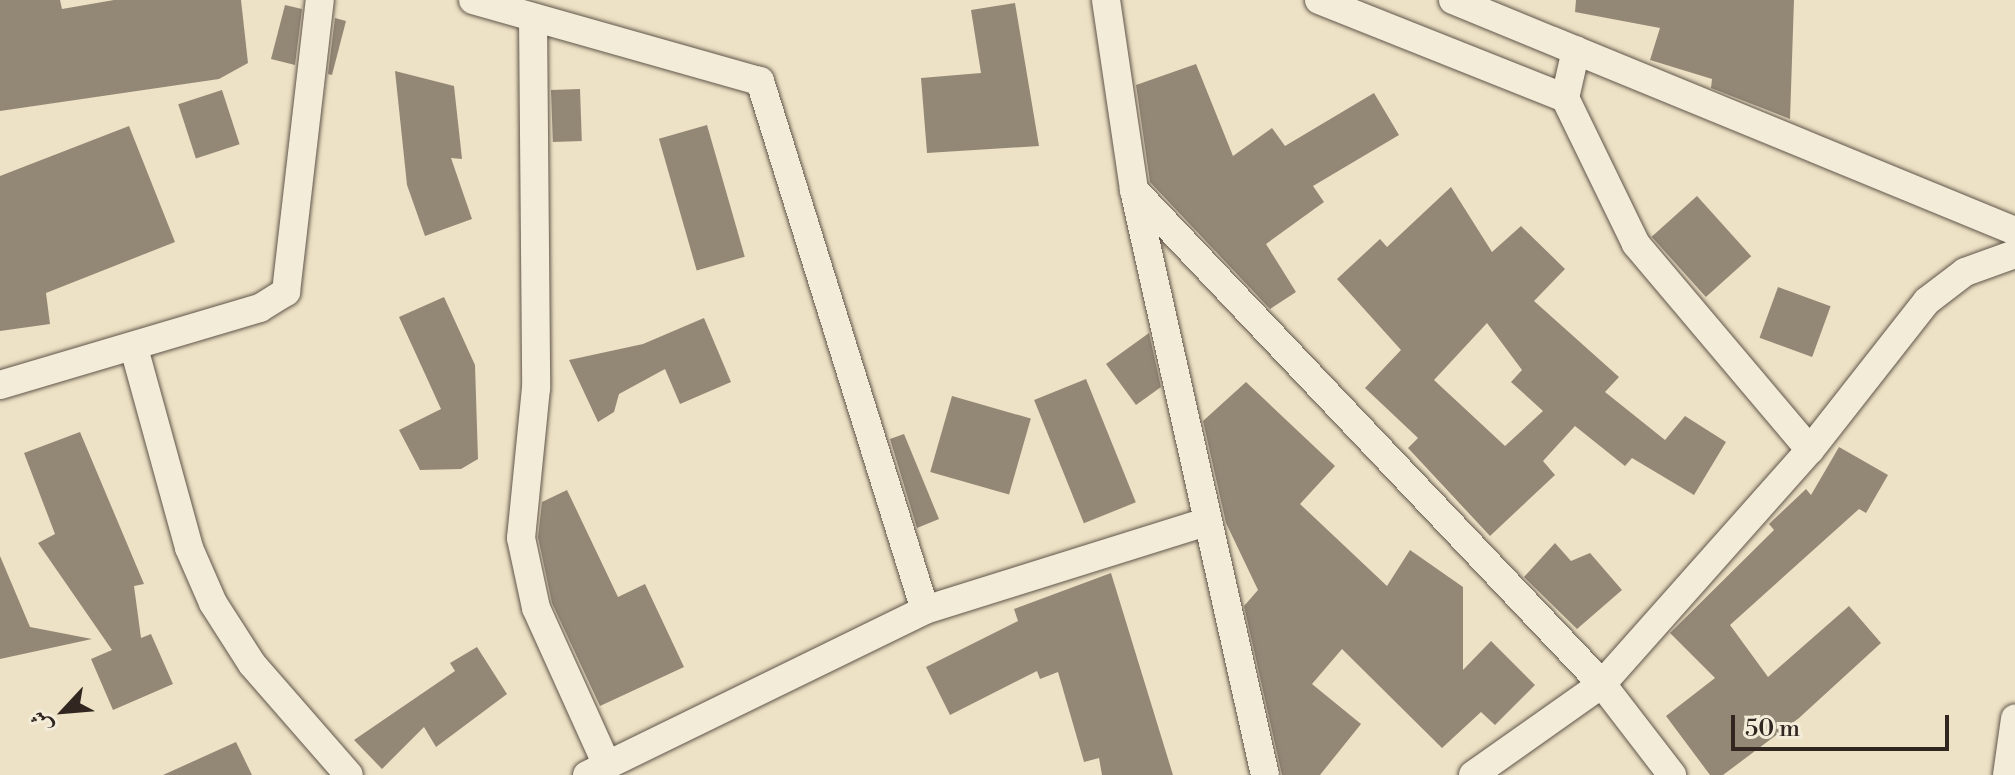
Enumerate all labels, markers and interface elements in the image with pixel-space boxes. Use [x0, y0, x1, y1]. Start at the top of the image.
north arrow [24, 671, 104, 751]
scale bar [1735, 699, 1953, 749]
text: ش [25, 706, 59, 737]
text: 50 m [1745, 714, 1800, 744]

